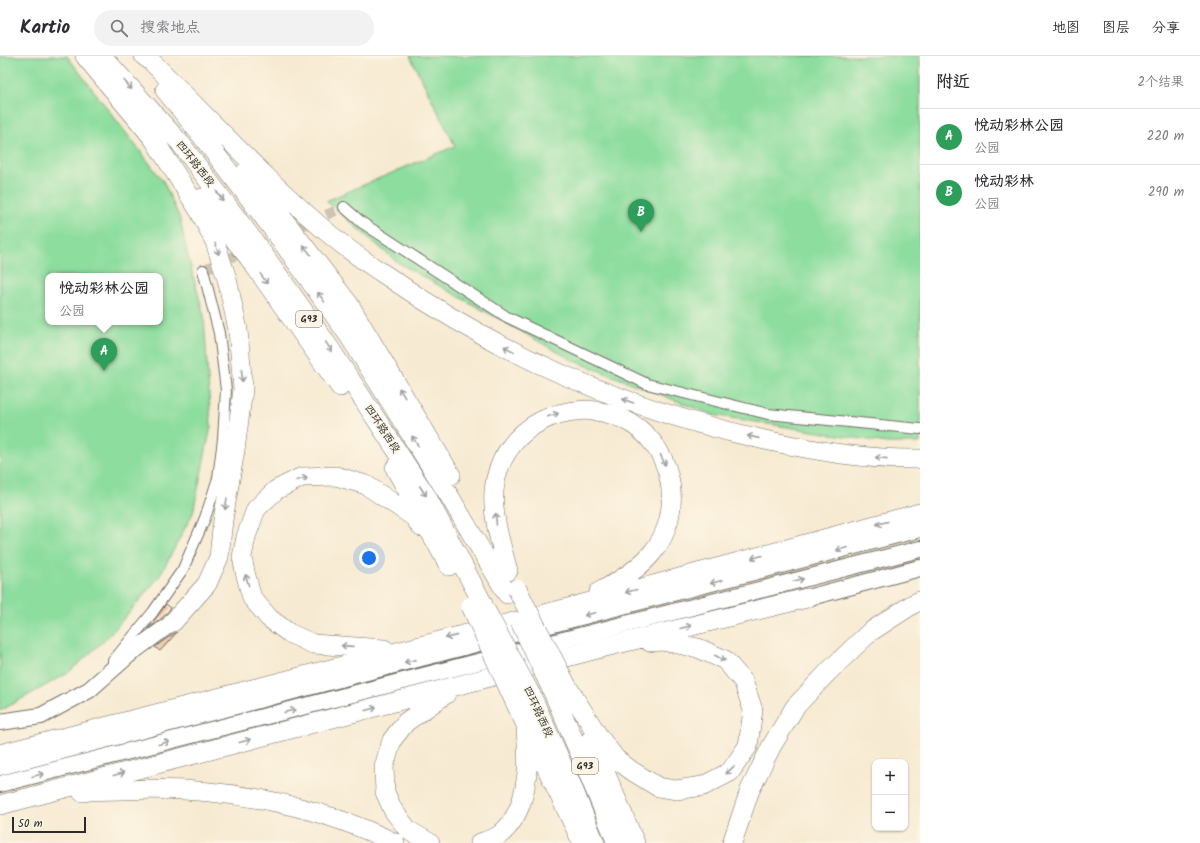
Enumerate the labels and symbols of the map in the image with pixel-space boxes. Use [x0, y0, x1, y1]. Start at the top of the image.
one-way arrow [124, 80, 133, 90]
street label: 四环路西段 [171, 137, 219, 191]
one-way arrow [216, 191, 224, 202]
pin: B [628, 199, 654, 232]
one-way arrow [214, 242, 221, 255]
one-way arrow [303, 244, 311, 255]
one-way arrow [260, 273, 268, 284]
one-way arrow [317, 291, 325, 302]
road number: G93 [296, 311, 322, 327]
pin: A [91, 338, 117, 371]
one-way arrow [325, 341, 333, 352]
one-way arrow [503, 345, 515, 353]
one-way arrow [238, 369, 245, 382]
one-way arrow [398, 388, 406, 399]
one-way arrow [622, 397, 635, 404]
street label: 四环路西段 [359, 401, 405, 457]
one-way arrow [547, 411, 560, 418]
one-way arrow [747, 433, 760, 441]
one-way arrow [410, 435, 418, 447]
one-way arrow [660, 453, 667, 465]
one-way arrow [875, 454, 888, 462]
one-way arrow [295, 474, 308, 482]
one-way arrow [419, 485, 427, 496]
one-way arrow [221, 497, 229, 510]
one-way arrow [492, 513, 499, 526]
one-way arrow [876, 520, 889, 527]
one-way arrow [835, 546, 848, 554]
your location [359, 548, 379, 568]
one-way arrow [751, 554, 764, 561]
one-way arrow [243, 574, 250, 587]
one-way arrow [791, 576, 804, 584]
one-way arrow [709, 579, 722, 586]
one-way arrow [625, 587, 638, 595]
one-way arrow [584, 611, 597, 619]
one-way arrow [680, 623, 693, 630]
one-way arrow [445, 634, 458, 642]
one-way arrow [341, 643, 354, 650]
one-way arrow [714, 655, 726, 663]
one-way arrow [404, 658, 417, 665]
street label: 四环路西段 [518, 683, 558, 741]
one-way arrow [364, 704, 377, 712]
one-way arrow [283, 707, 296, 714]
one-way arrow [238, 737, 251, 744]
one-way arrow [157, 739, 170, 746]
road number: G93 [572, 758, 598, 774]
one-way arrow [725, 766, 735, 775]
one-way arrow [112, 769, 125, 777]
one-way arrow [31, 771, 44, 778]
scale bar [12, 815, 86, 834]

